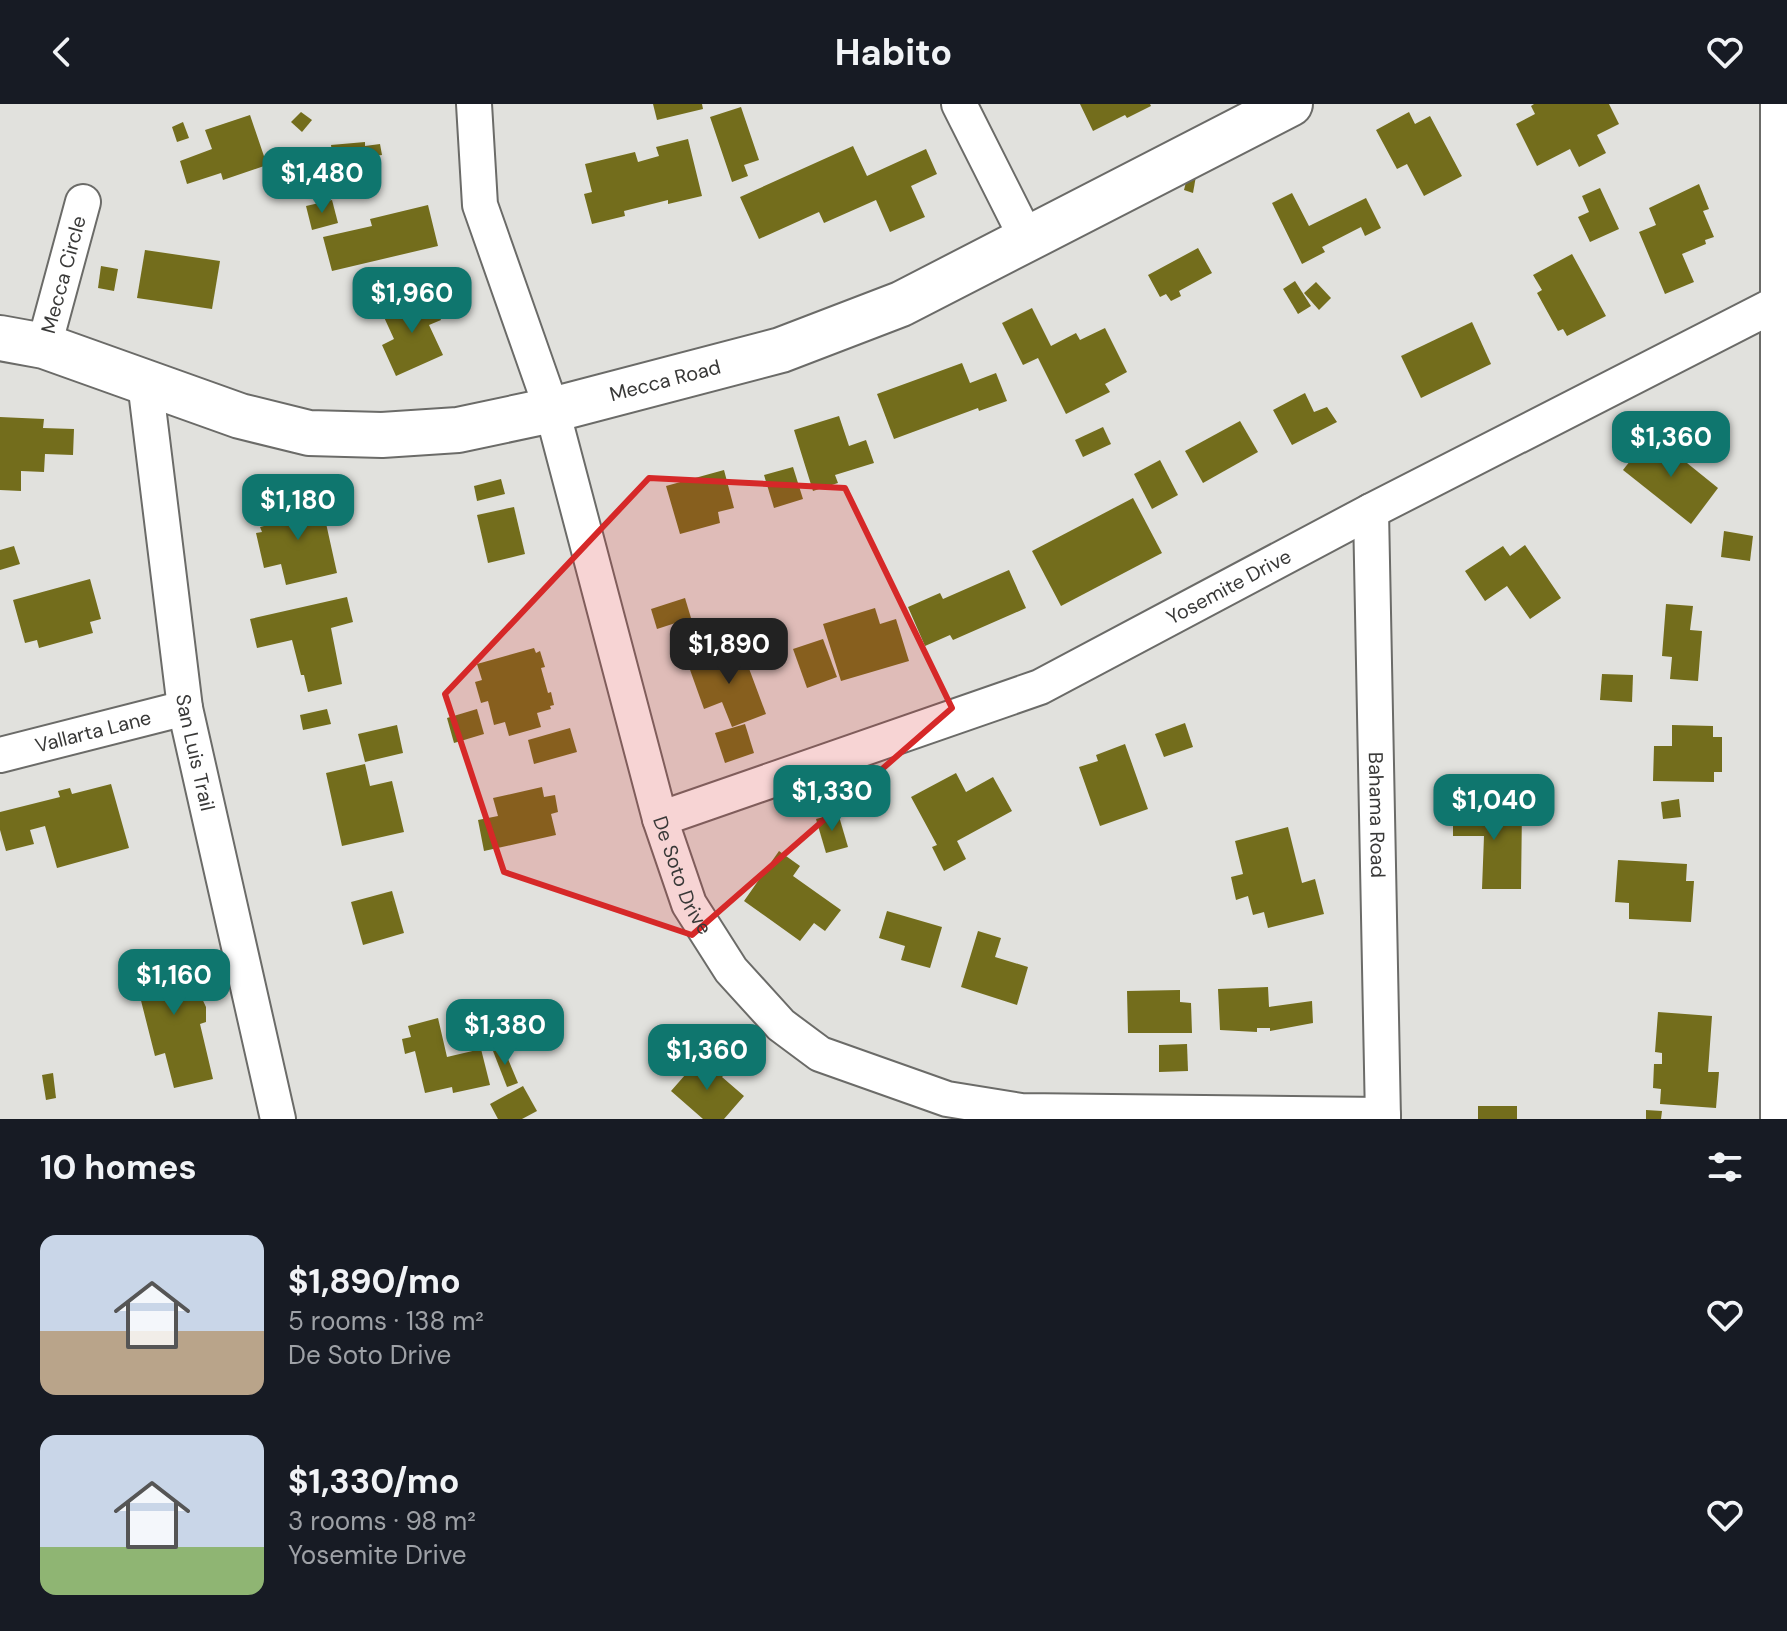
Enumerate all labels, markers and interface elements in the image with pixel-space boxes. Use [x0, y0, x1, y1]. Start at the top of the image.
text: Habito [835, 29, 952, 76]
icon: back [40, 30, 84, 74]
icon: heart [1703, 30, 1747, 74]
pin: $1,480 [257, 147, 387, 215]
text: $1,480 [280, 156, 364, 190]
street label: Mecca Circle [35, 213, 92, 336]
pin: $1,960 [347, 267, 477, 335]
text: $1,960 [371, 276, 453, 310]
street label: Mecca Road [607, 353, 723, 407]
pin: $1,360 [1606, 411, 1736, 479]
text: $1,360 [1630, 420, 1712, 454]
pin: $1,180 [233, 474, 363, 542]
text: $1,180 [260, 483, 336, 517]
street label: Yosemite Drive [1162, 543, 1296, 630]
pin: $1,890 [664, 618, 794, 686]
text: $1,890 [688, 627, 770, 661]
street label: San Luis Trail [170, 692, 221, 813]
street label: Vallarta Lane [32, 704, 154, 759]
street label: Bahama Road [1363, 752, 1391, 878]
pin: $1,330 [767, 765, 897, 833]
text: $1,330 [791, 774, 873, 808]
pin: $1,040 [1429, 774, 1559, 842]
text: $1,040 [1451, 783, 1537, 817]
street label: De Soto Drive [647, 813, 718, 939]
pin: $1,160 [109, 949, 239, 1017]
text: $1,160 [136, 958, 212, 992]
pin: $1,380 [440, 999, 570, 1067]
text: $1,380 [464, 1008, 546, 1042]
pin: $1,360 [642, 1024, 772, 1092]
text: $1,360 [666, 1033, 748, 1067]
text: 10 homes [40, 1145, 197, 1190]
icon: filters [1703, 1145, 1747, 1189]
text: $1,890/mo [288, 1259, 461, 1304]
icon: home [104, 1267, 200, 1363]
icon: heart [1703, 1293, 1747, 1337]
text: 5 rooms · 138 m² [288, 1304, 484, 1338]
text: De Soto Drive [288, 1338, 451, 1372]
text: $1,330/mo [288, 1459, 459, 1504]
icon: home [104, 1467, 200, 1563]
icon: heart [1703, 1493, 1747, 1537]
text: 3 rooms · 98 m² [288, 1504, 476, 1538]
text: Yosemite Drive [288, 1538, 467, 1572]

